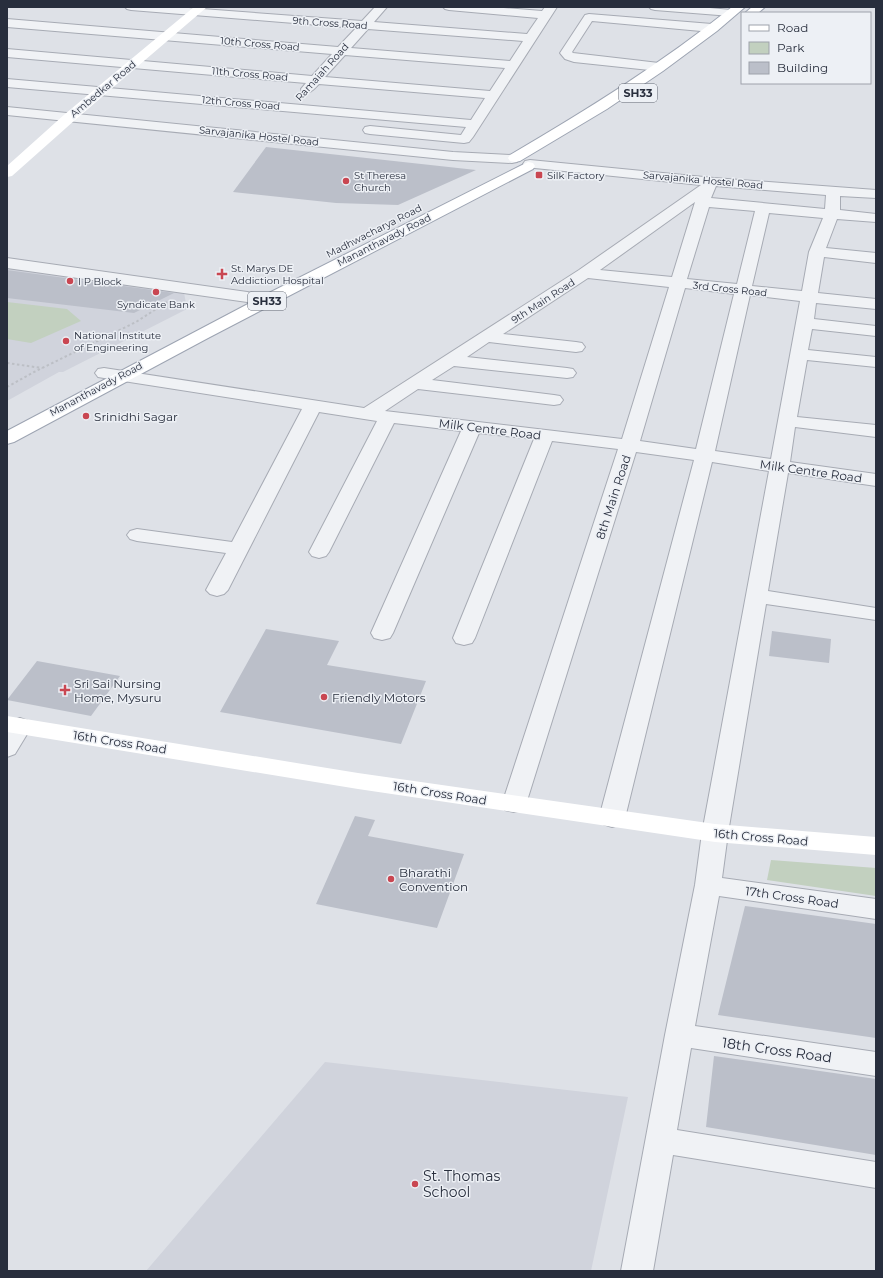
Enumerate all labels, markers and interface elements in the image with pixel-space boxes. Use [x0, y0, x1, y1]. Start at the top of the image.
legend [741, 12, 871, 84]
street label: 9th Cross Road [292, 14, 368, 32]
text: Road [777, 20, 808, 35]
street label: 10th Cross Road [220, 34, 300, 54]
street label: Ramaiah Road [293, 40, 351, 104]
text: Park [777, 40, 805, 55]
street label: Ambedkar Road [67, 58, 139, 120]
text: Building [777, 60, 828, 75]
street label: 11th Cross Road [211, 64, 289, 84]
road number: SH33 [619, 84, 657, 102]
street label: 12th Cross Road [201, 93, 281, 113]
street label: Sarvajanika Hostel Road [198, 123, 320, 149]
street label: Sarvajanika Hostel Road [642, 168, 764, 192]
place label: St Theresa Church [354, 169, 406, 194]
place label: Silk Factory [547, 169, 605, 182]
marker: Silk Factory [534, 170, 544, 180]
marker: St Theresa Church [341, 176, 351, 186]
street label: Madhwacharya Road [324, 201, 424, 261]
street label: Mananthavady Road [335, 211, 433, 269]
place label: St. Marys DE Addiction Hospital [231, 262, 324, 287]
marker: St. Marys DE Addiction Hospital [216, 268, 228, 280]
place label: I P Block [78, 275, 121, 288]
marker: I P Block [65, 276, 75, 286]
street label: 9th Main Road [509, 276, 577, 326]
street label: 3rd Cross Road [692, 279, 768, 299]
marker: Syndicate Bank [151, 287, 161, 297]
road number: SH33 [248, 292, 286, 310]
place label: Syndicate Bank [117, 298, 195, 311]
place label: National Institute of Engineering [74, 329, 161, 354]
marker: National Institute of Engineering [61, 336, 71, 346]
street label: Mananthavady Road [47, 359, 145, 419]
place label: Srinidhi Sagar [94, 409, 178, 424]
marker: Srinidhi Sagar [81, 411, 91, 421]
street label: Milk Centre Road [438, 415, 542, 443]
street label: 8th Main Road [592, 453, 634, 541]
street label: Milk Centre Road [759, 456, 863, 486]
place label: Sri Sai Nursing Home, Mysuru [74, 676, 162, 705]
marker: Sri Sai Nursing Home, Mysuru [59, 684, 71, 696]
place label: Friendly Motors [332, 690, 426, 705]
marker: Friendly Motors [319, 692, 329, 702]
street label: 16th Cross Road [72, 727, 168, 757]
street label: 16th Cross Road [392, 778, 488, 808]
street label: 16th Cross Road [713, 825, 809, 849]
place label: Bharathi Convention [399, 865, 468, 894]
marker: Bharathi Convention [386, 874, 396, 884]
street label: 17th Cross Road [744, 883, 840, 911]
street label: 18th Cross Road [721, 1033, 833, 1067]
place label: St. Thomas School [423, 1167, 500, 1201]
marker: St. Thomas School [410, 1179, 420, 1189]

